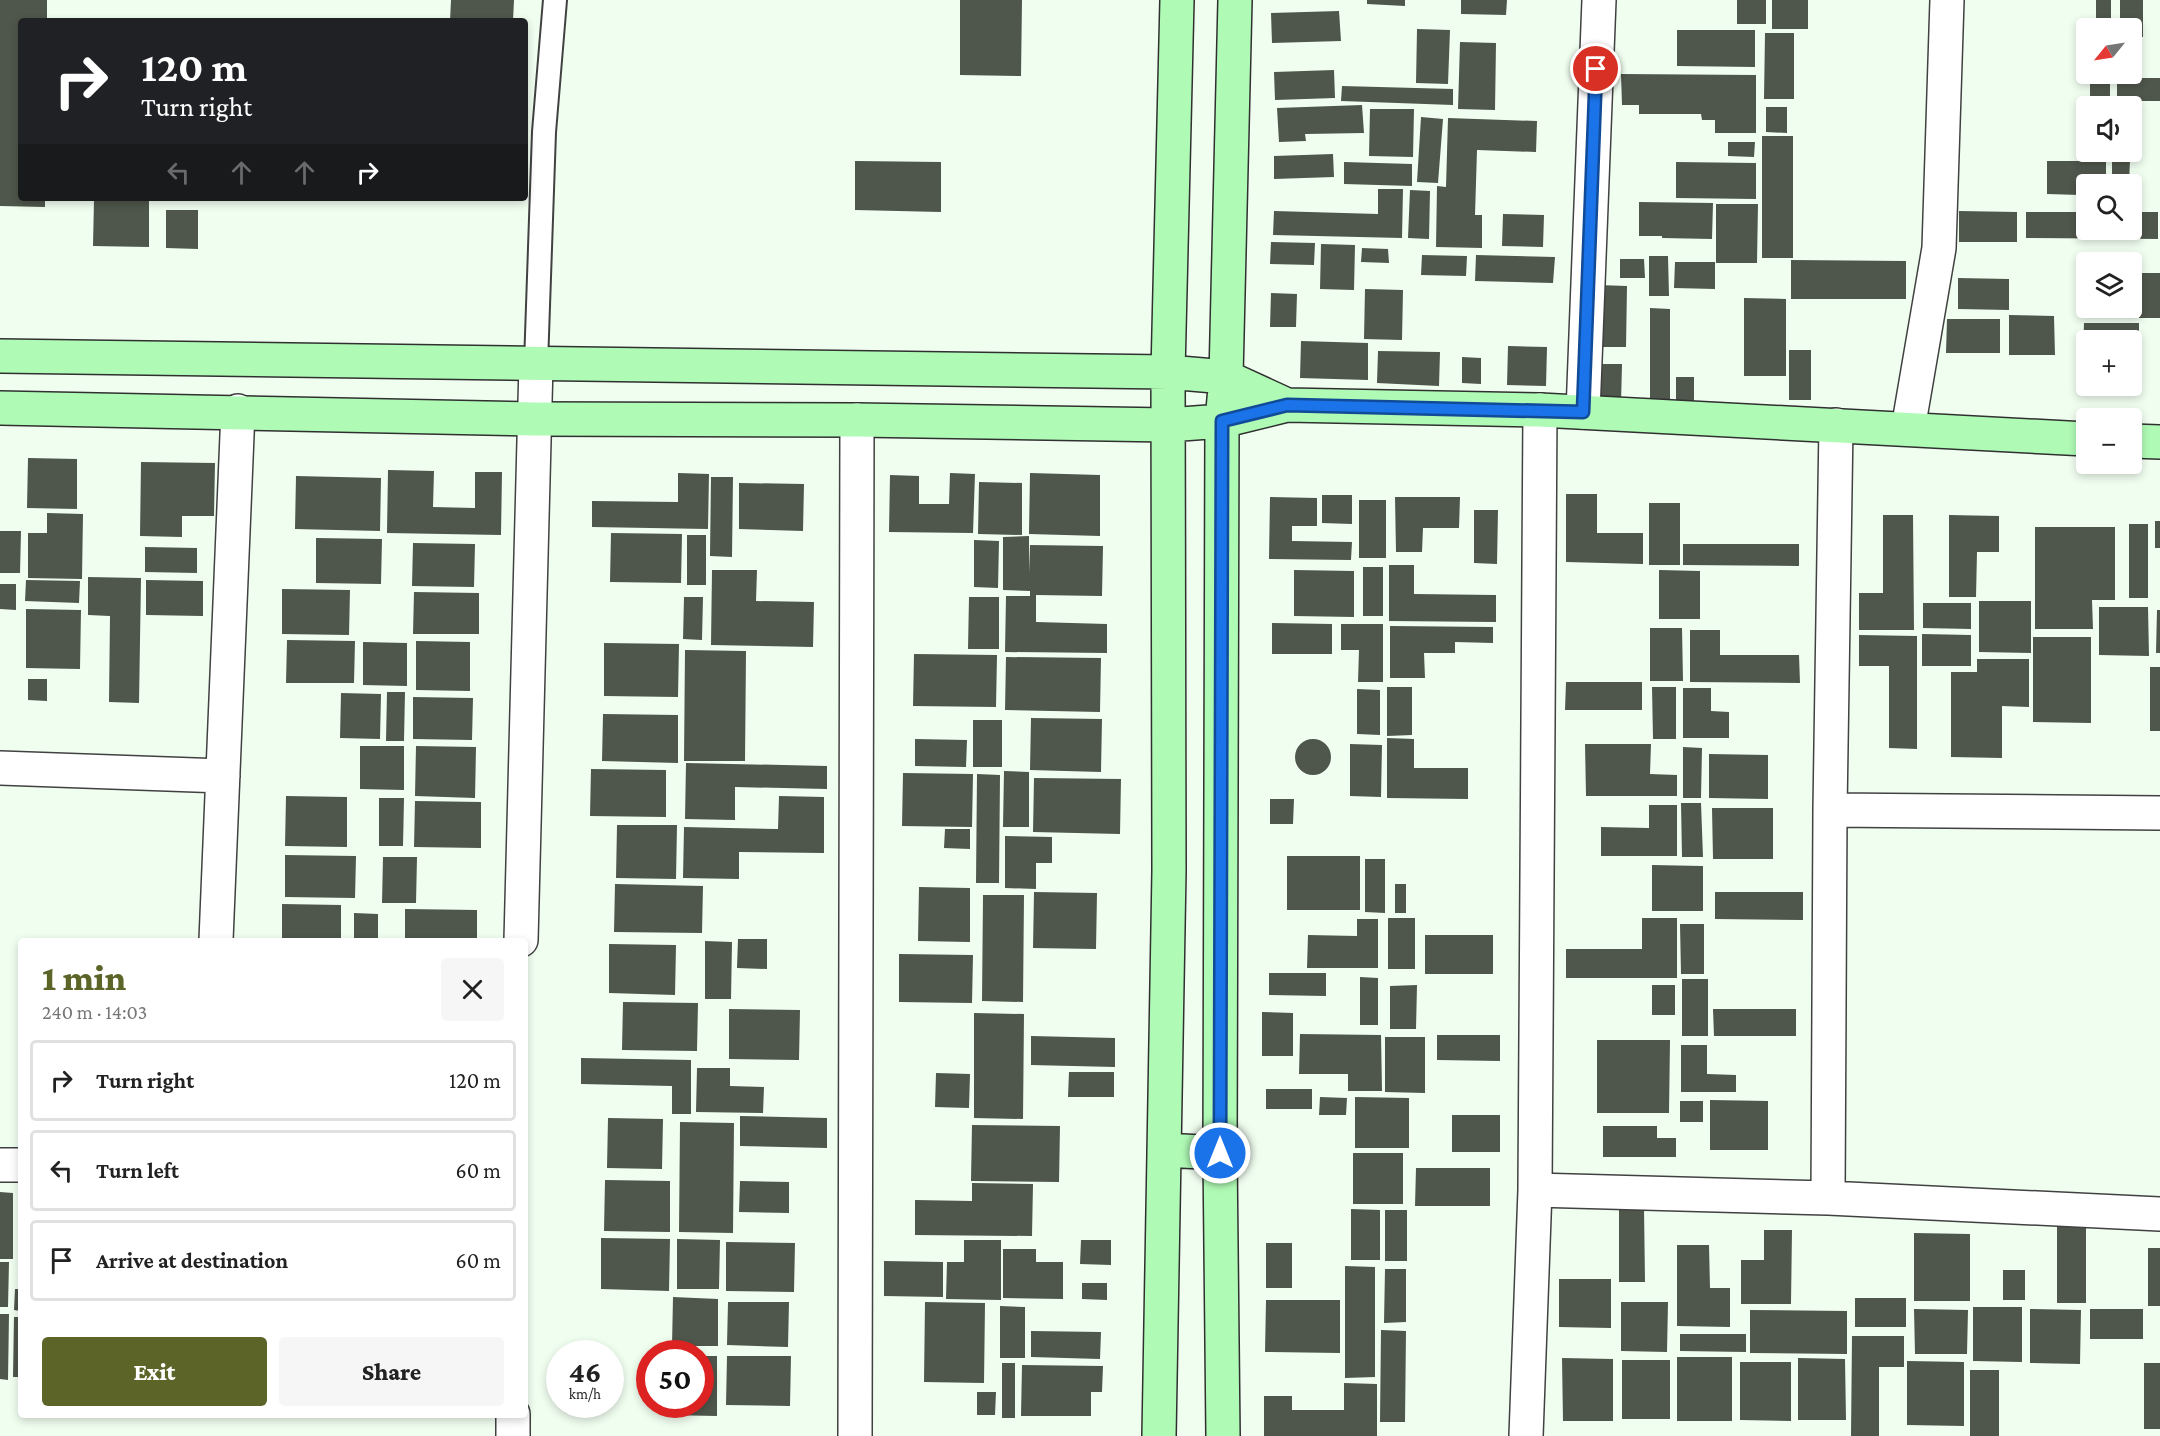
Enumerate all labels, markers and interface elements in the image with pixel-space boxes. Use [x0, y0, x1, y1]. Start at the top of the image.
north arrow [2076, 18, 2142, 84]
map controls [2076, 18, 2142, 474]
icon: right [42, 42, 120, 120]
text: 120 m [141, 43, 247, 90]
pin [1570, 43, 1621, 94]
icon: arrive [1579, 52, 1612, 85]
text: Turn right [141, 92, 252, 122]
button: sound [2076, 96, 2142, 162]
icon: left [162, 156, 195, 189]
icon: ahead [225, 156, 258, 189]
icon: ahead [288, 156, 321, 189]
icon: right [351, 156, 384, 189]
button: search [2076, 174, 2142, 240]
button: layers [2076, 252, 2142, 318]
button: + [2076, 330, 2142, 396]
button: − [2076, 408, 2142, 474]
text: 1 min [42, 958, 126, 998]
button: close [441, 958, 504, 1021]
text: 240 m · 14:03 [42, 1001, 147, 1023]
icon: right [45, 1064, 78, 1097]
text: Turn right [96, 1068, 194, 1093]
text: 120 m [449, 1068, 501, 1093]
position arrow [1188, 1121, 1252, 1185]
icon: left [45, 1154, 78, 1187]
text: Turn left [96, 1158, 179, 1183]
text: 60 m [456, 1158, 501, 1183]
icon: arrive [45, 1244, 78, 1277]
text: Arrive at destination [96, 1248, 288, 1273]
text: 60 m [456, 1248, 501, 1273]
button: Exit [42, 1337, 267, 1406]
button: Share [279, 1337, 504, 1406]
speed limit sign: 50 [636, 1340, 714, 1418]
text: 46 [569, 1355, 601, 1388]
text: km/h [569, 1386, 601, 1402]

